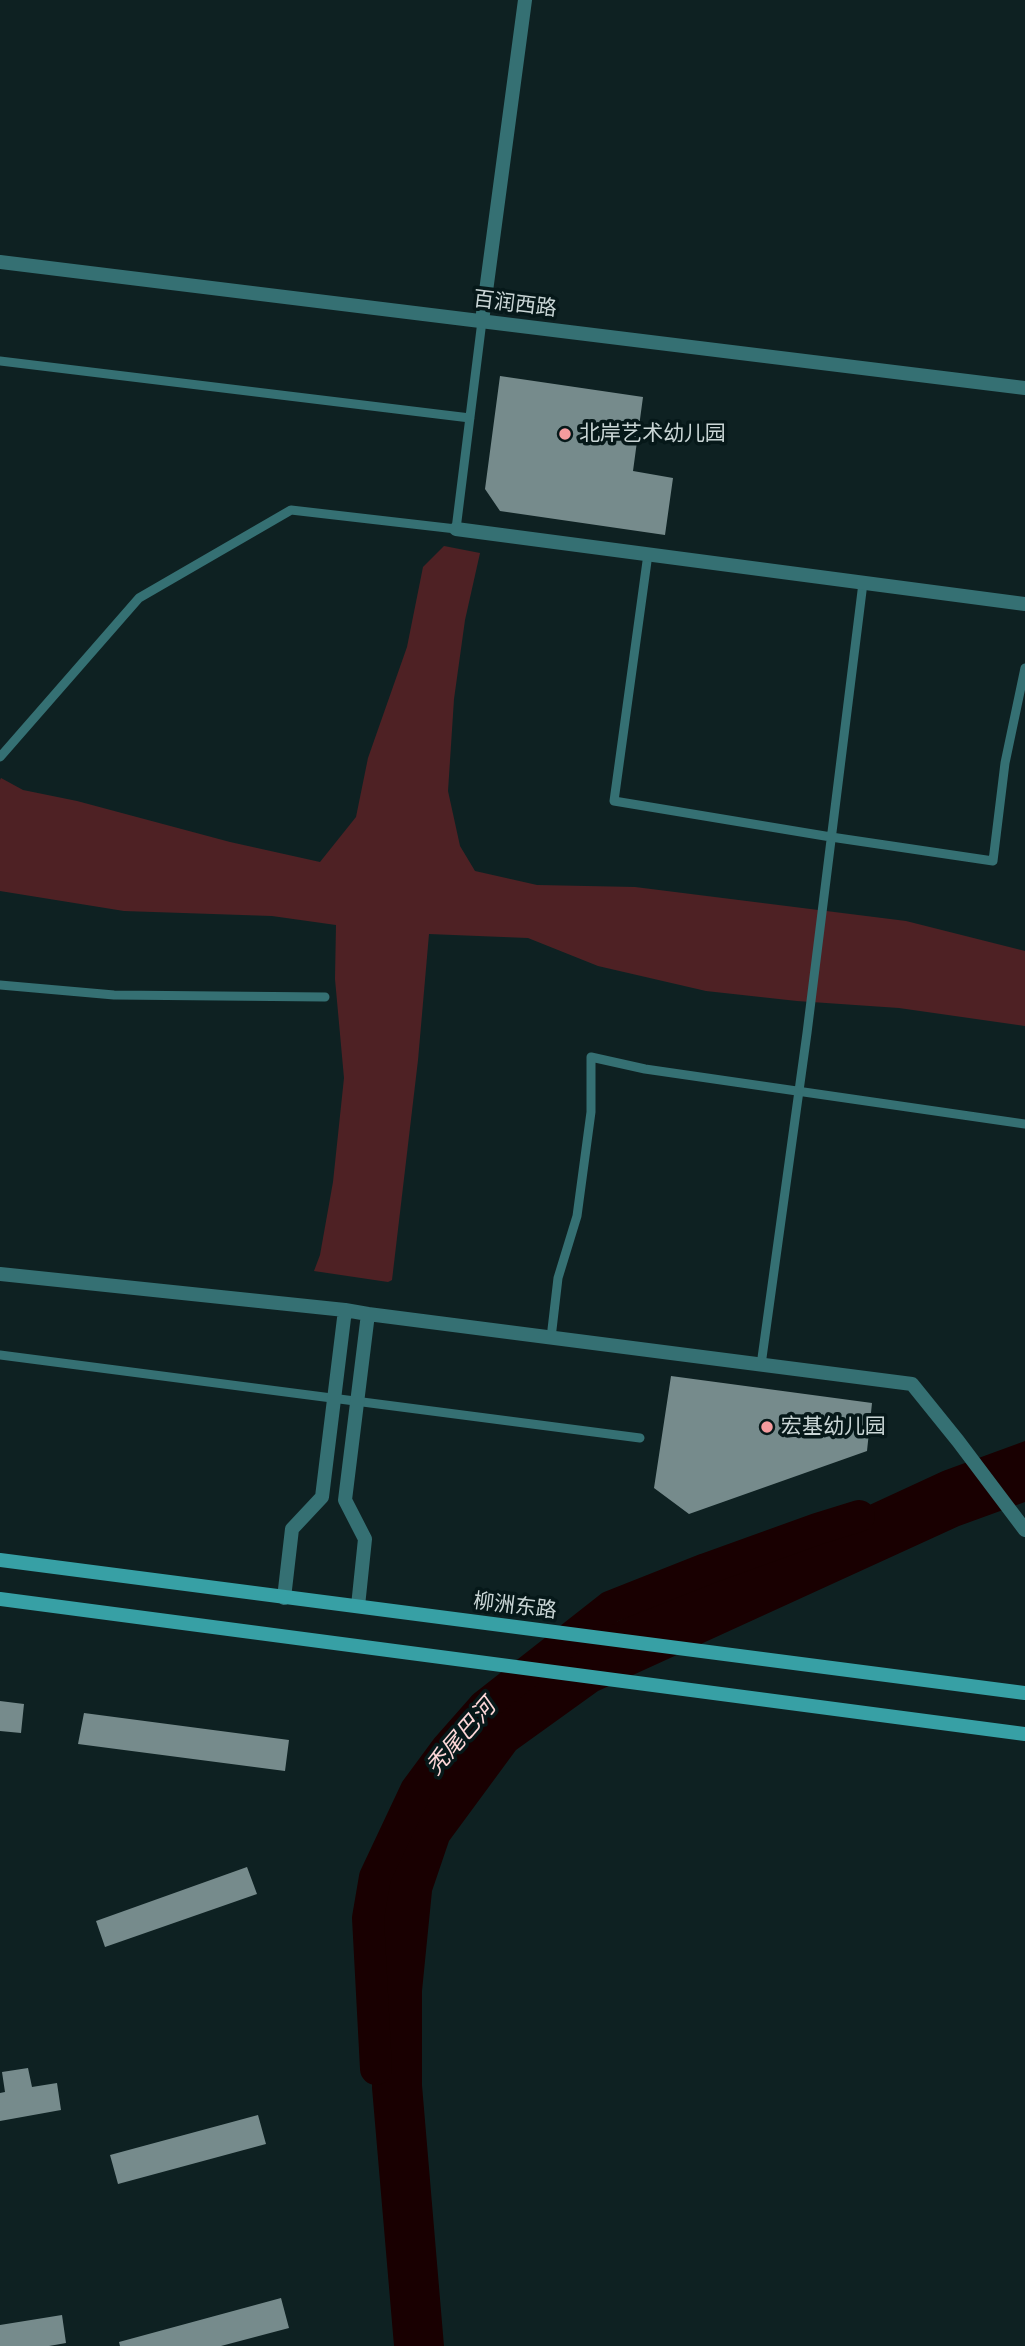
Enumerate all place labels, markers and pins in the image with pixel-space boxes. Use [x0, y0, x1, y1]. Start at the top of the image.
place label: 北岸艺术幼儿园 [579, 421, 726, 447]
marker: 北岸艺术幼儿园 [557, 426, 573, 442]
place label: 宏基幼儿园 [781, 1414, 886, 1440]
marker: 宏基幼儿园 [759, 1419, 775, 1435]

